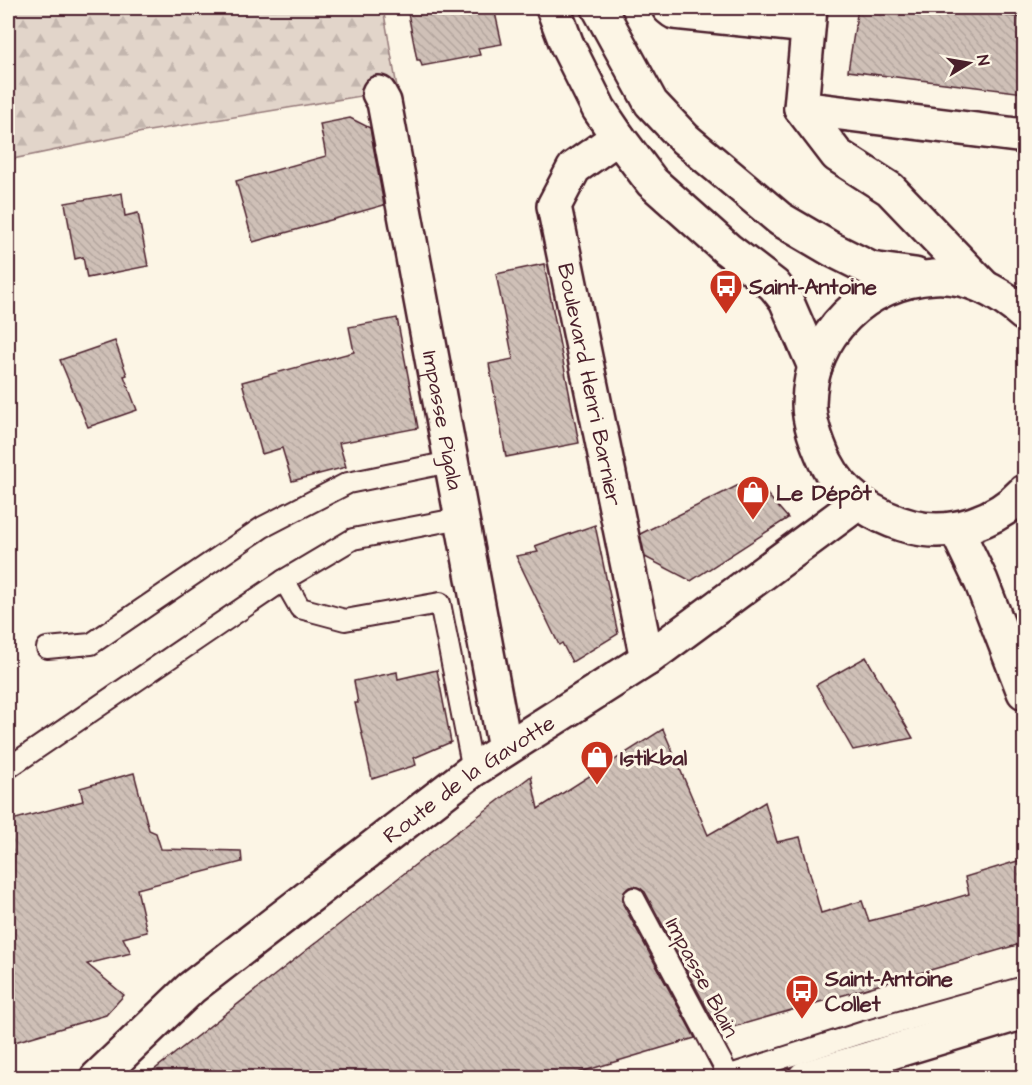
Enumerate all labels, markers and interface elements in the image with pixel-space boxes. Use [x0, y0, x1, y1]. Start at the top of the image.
north arrow [939, 33, 999, 93]
text: N [971, 53, 994, 67]
street label: Boulevard Henri Barnier [549, 261, 629, 509]
bus stop icon: Saint-Antoine [708, 268, 744, 315]
place label: Saint-Antoine [748, 272, 877, 303]
street label: Impasse Pigala [414, 348, 470, 493]
shop icon: Le Dépôt [735, 474, 771, 521]
place label: Le Dépôt [776, 478, 873, 509]
street label: Route de la Gavotte [377, 708, 561, 851]
shop icon: Istikbal [579, 739, 615, 786]
place label: Istikbal [620, 743, 688, 774]
street label: Impasse Blain [657, 912, 746, 1043]
place label: Saint-Antoine Collet [824, 964, 953, 1020]
bus stop icon: Saint-Antoine Collet [784, 973, 820, 1020]

